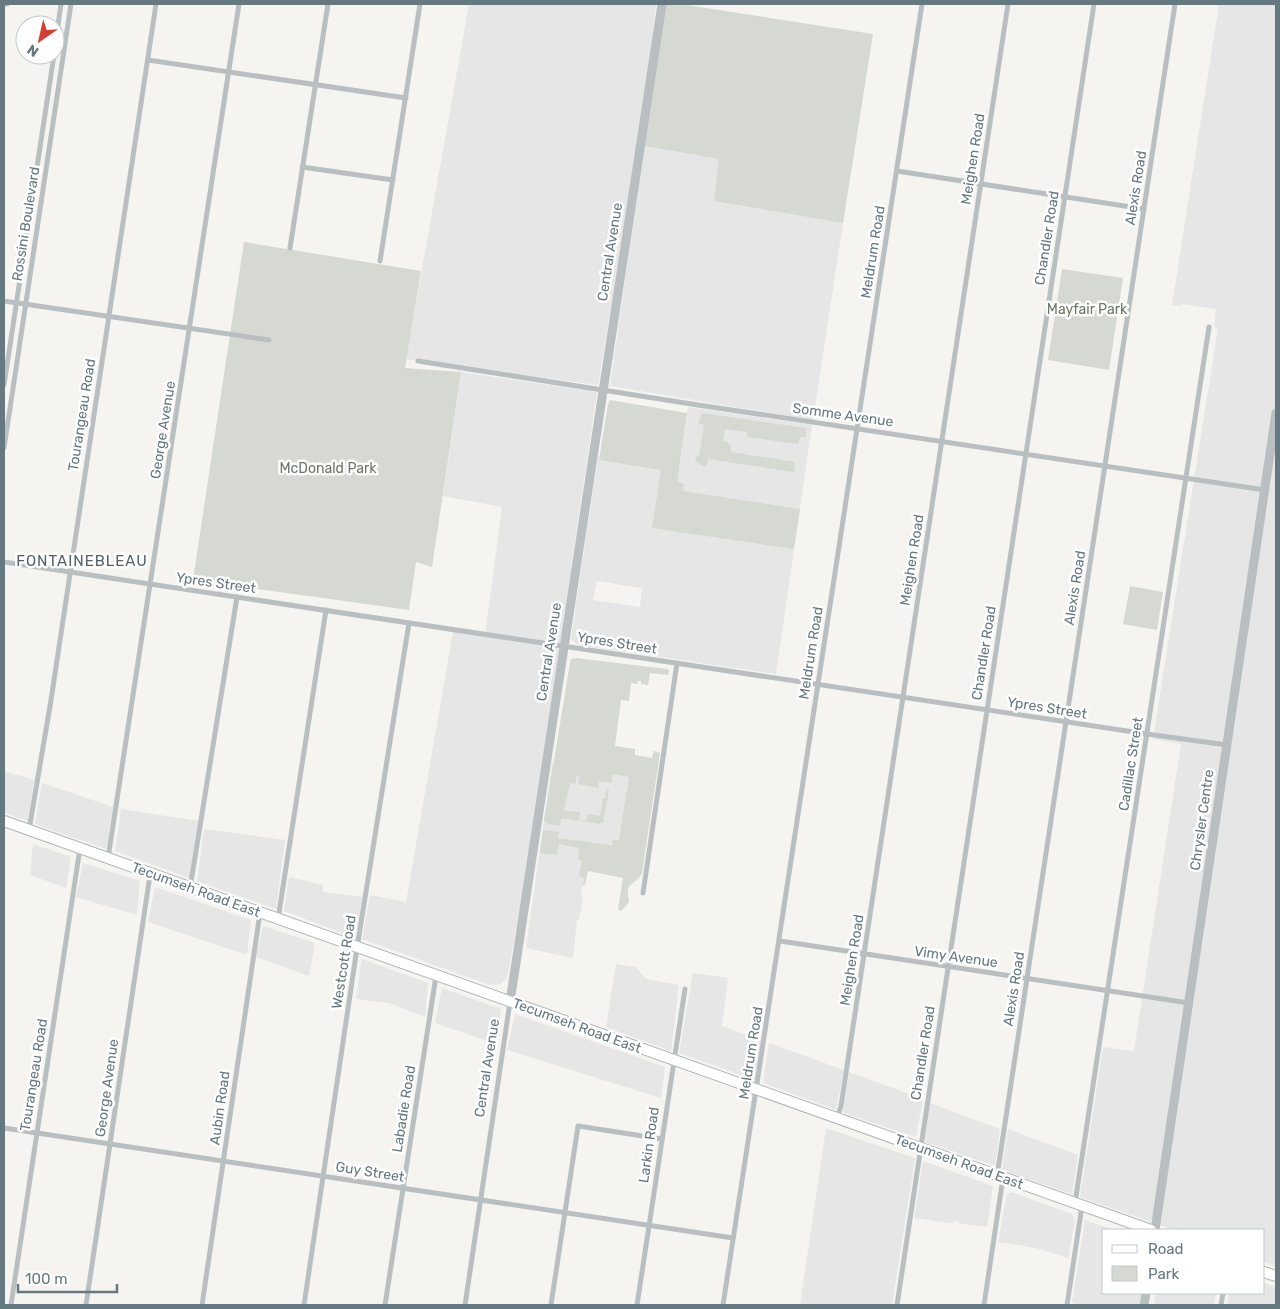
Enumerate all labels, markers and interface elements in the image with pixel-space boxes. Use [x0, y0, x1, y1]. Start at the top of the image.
north arrow [15, 15, 65, 65]
text: N [24, 40, 42, 60]
street label: Meighen Road [957, 112, 989, 206]
street label: Alexis Road [1122, 150, 1150, 226]
street label: Rossini Boulevard [9, 166, 43, 282]
street label: Chandler Road [1031, 190, 1063, 286]
street label: Central Avenue [594, 201, 626, 302]
street label: Meldrum Road [857, 204, 889, 300]
park label: Mayfair Park [1047, 301, 1128, 318]
street label: Tourangeau Road [65, 358, 99, 472]
street label: George Avenue [147, 380, 179, 480]
street label: Somme Avenue [792, 400, 895, 431]
park label: McDonald Park [279, 460, 377, 477]
street label: Meighen Road [896, 513, 928, 607]
street label: Alexis Road [1061, 550, 1089, 626]
district label: FONTAINEBLEAU [16, 552, 148, 570]
street label: Ypres Street [175, 569, 258, 597]
street label: Central Avenue [533, 601, 565, 702]
street label: Meldrum Road [795, 605, 827, 701]
street label: Chandler Road [968, 605, 1000, 701]
street label: Ypres Street [576, 628, 659, 658]
street label: Ypres Street [1006, 693, 1089, 723]
street label: Cadillac Street [1115, 715, 1147, 812]
street label: Chrysler Centre [1187, 768, 1218, 871]
street label: Tecumseh Road East [129, 859, 263, 921]
street label: Meighen Road [836, 913, 868, 1007]
street label: Westcott Road [328, 914, 360, 1010]
street label: Vimy Avenue [913, 943, 999, 971]
street label: Alexis Road [1000, 951, 1028, 1027]
street label: Tecumseh Road East [510, 995, 644, 1057]
street label: Meldrum Road [735, 1005, 767, 1101]
street label: Chandler Road [907, 1005, 939, 1101]
street label: Central Avenue [471, 1017, 503, 1118]
street label: Tourangeau Road [17, 1018, 51, 1132]
street label: George Avenue [92, 1038, 122, 1138]
street label: Labadie Road [389, 1064, 419, 1154]
street label: Aubin Road [206, 1070, 234, 1146]
street label: Larkin Road [635, 1106, 663, 1184]
street label: Tecumseh Road East [892, 1131, 1026, 1193]
street label: Guy Street [334, 1158, 406, 1186]
legend [1102, 1229, 1265, 1294]
text: Road [1148, 1240, 1184, 1258]
scale bar [18, 1262, 116, 1294]
text: Park [1148, 1265, 1179, 1283]
text: 100 m [25, 1270, 67, 1288]

